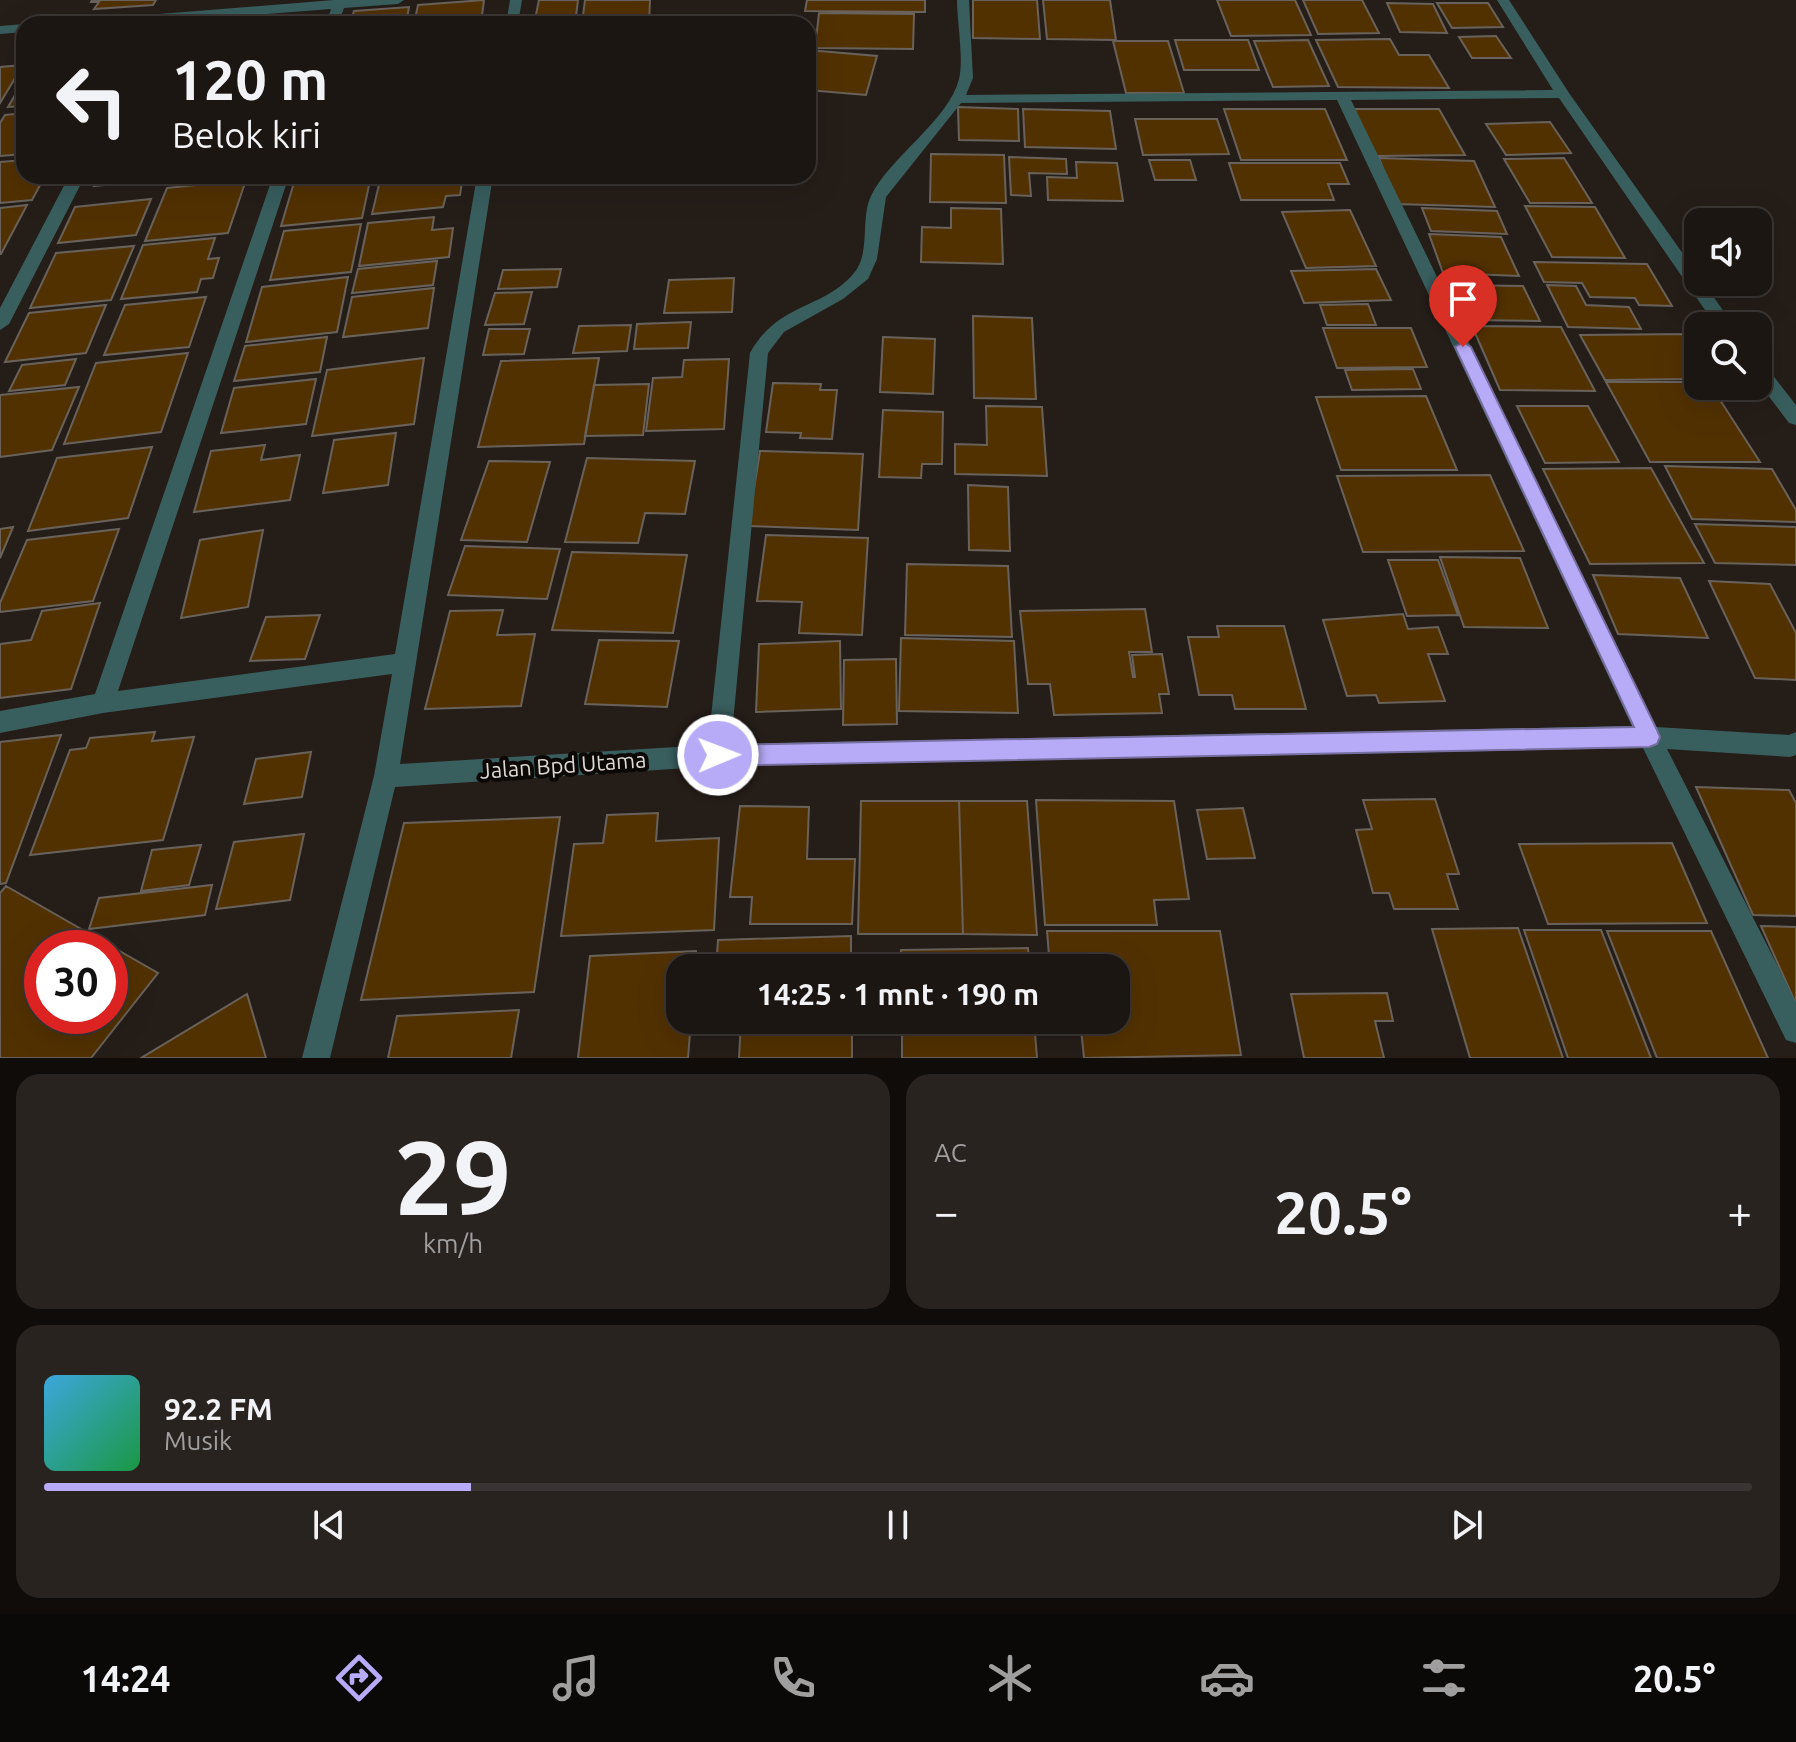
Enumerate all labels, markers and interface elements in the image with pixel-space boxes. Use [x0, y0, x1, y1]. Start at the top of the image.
icon: left [40, 48, 144, 152]
text: 120 m [172, 48, 328, 111]
text: Belok kiri [172, 114, 321, 155]
map controls [1684, 208, 1772, 400]
button: sound [1684, 208, 1772, 296]
pin [1429, 265, 1497, 347]
icon: arrive [1441, 277, 1485, 321]
button: search [1684, 312, 1772, 400]
position arrow [676, 713, 760, 797]
street label: Jalan Bpd Utama [479, 746, 647, 783]
speed limit sign: 30 [24, 930, 128, 1034]
text: 14:25 · 1 mnt · 190 m [757, 977, 1039, 1011]
text: 29 [394, 1118, 512, 1235]
text: AC [934, 1138, 967, 1167]
text: 20.5° [1274, 1178, 1412, 1245]
text: − [934, 1187, 959, 1236]
text: + [1727, 1187, 1752, 1236]
text: km/h [423, 1229, 483, 1258]
text: 92.2 FM [164, 1392, 273, 1426]
text: Musik [164, 1426, 232, 1455]
icon: previous [307, 1503, 351, 1547]
icon: pause [876, 1503, 920, 1547]
icon: next [1445, 1503, 1489, 1547]
icon: directions [331, 1650, 387, 1706]
icon: music [548, 1650, 604, 1706]
icon: phone [765, 1650, 821, 1706]
icon: climate [982, 1650, 1038, 1706]
icon: car [1199, 1650, 1255, 1706]
icon: filters [1416, 1650, 1472, 1706]
text: 14:24 [80, 1658, 171, 1699]
text: 20.5° [1633, 1658, 1715, 1699]

